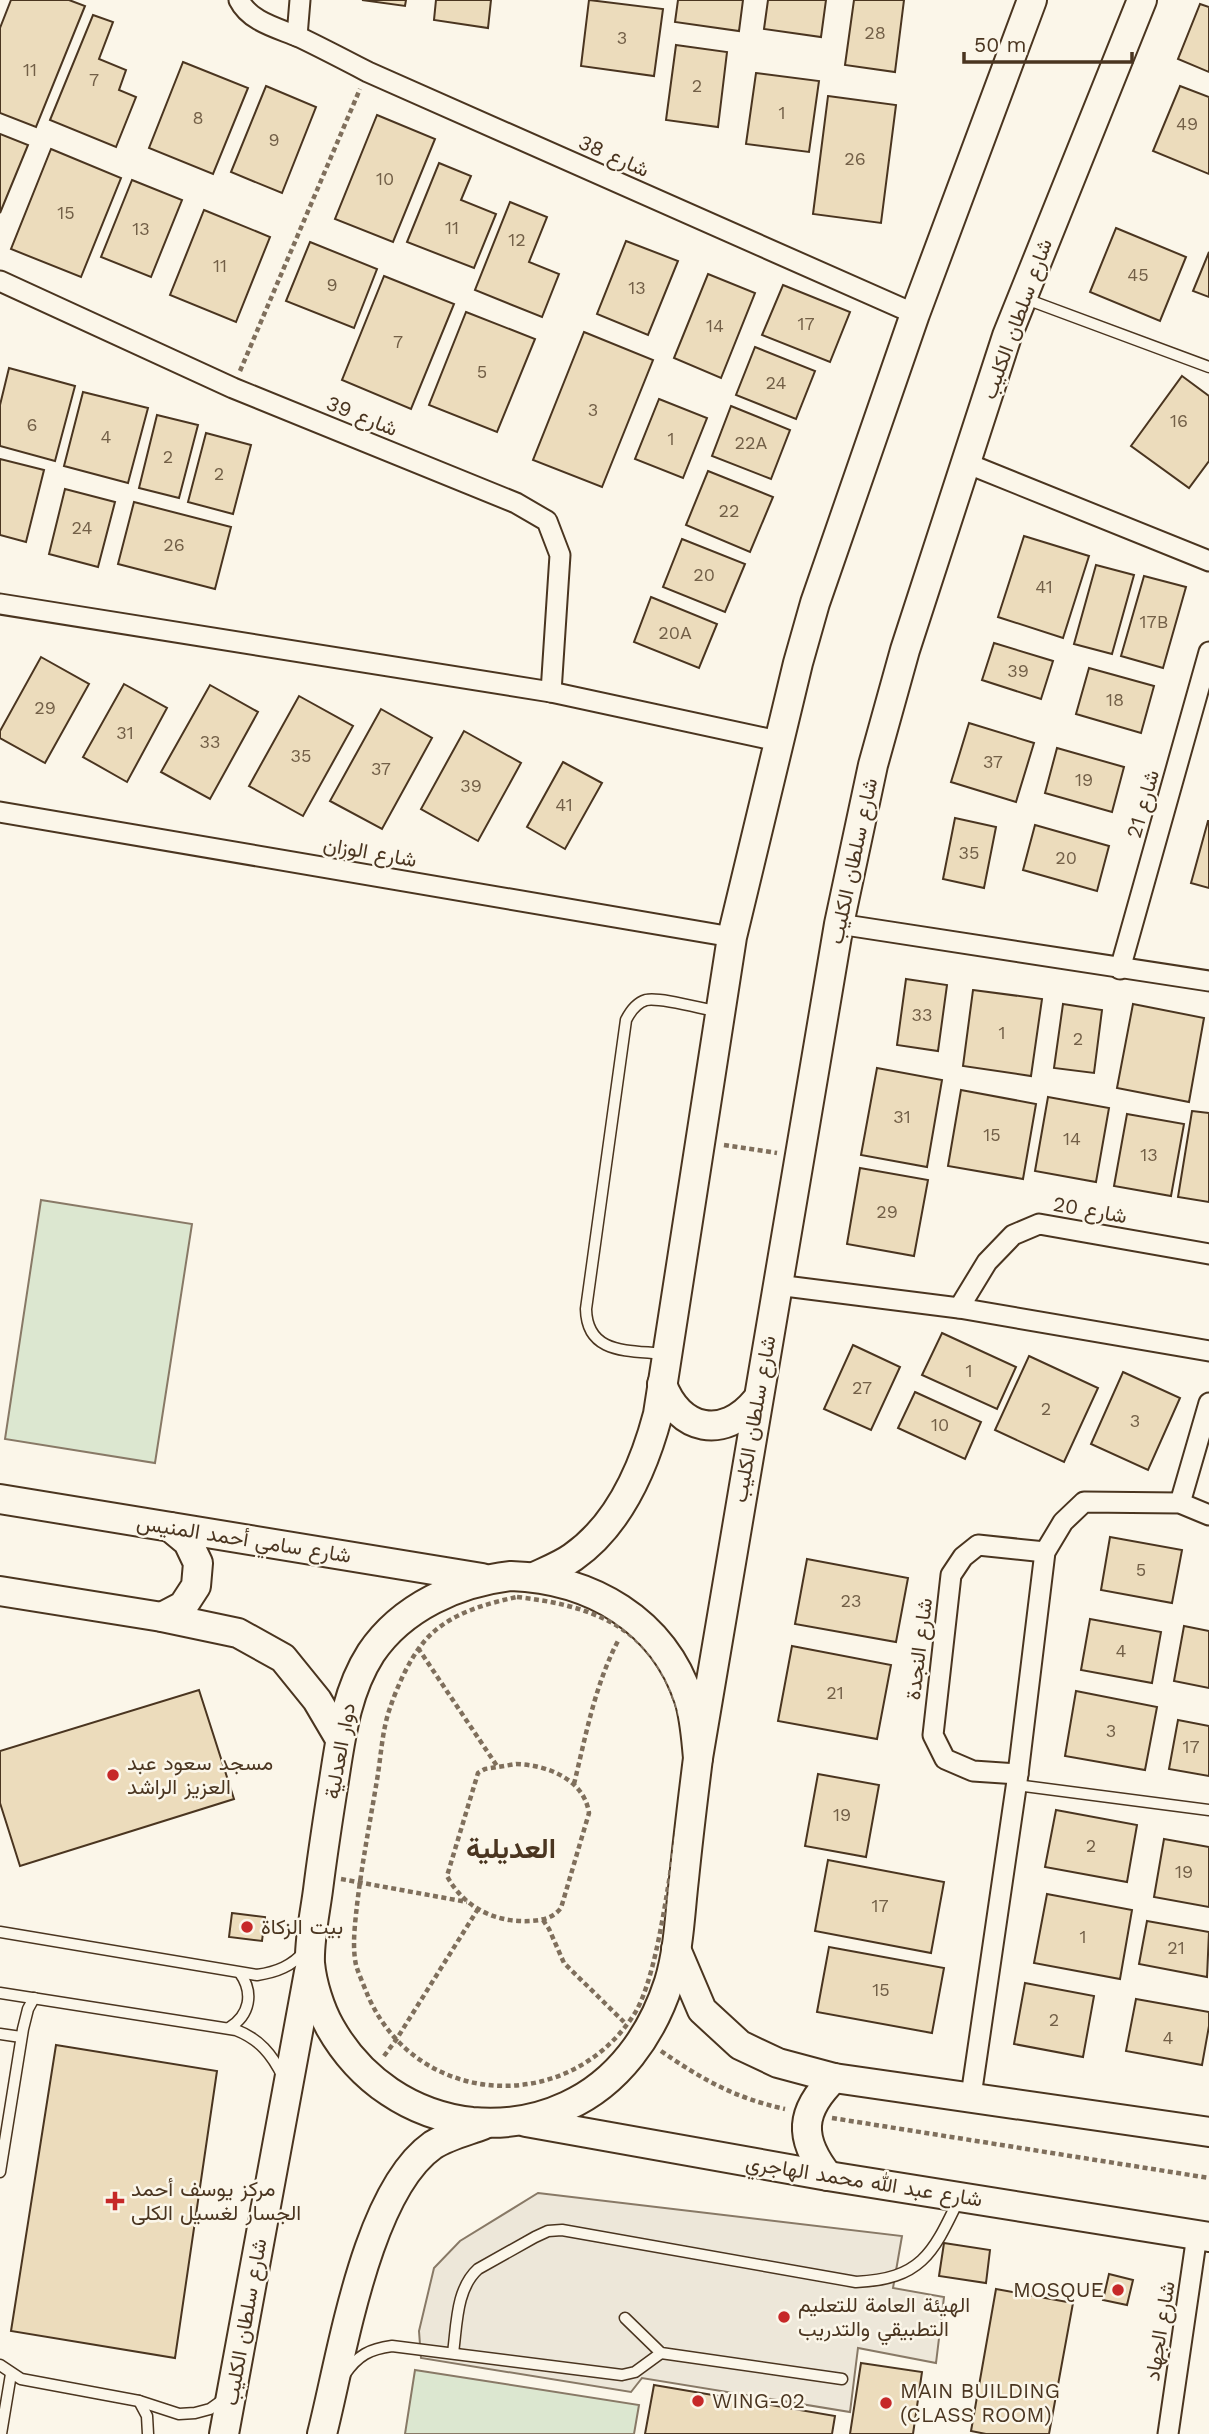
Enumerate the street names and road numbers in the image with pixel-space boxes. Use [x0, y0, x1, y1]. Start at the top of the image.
street label: شارع 38 [574, 129, 653, 184]
street label: شارع سلطان الكليب [976, 235, 1059, 403]
street label: شارع 39 [322, 390, 401, 443]
street label: شارع 21 [1121, 767, 1166, 841]
street label: شارع سلطان الكليب [823, 776, 884, 947]
street label: شارع الوزان [321, 831, 419, 874]
street label: شارع 20 [1051, 1191, 1129, 1230]
street label: شارع سلطان الكليب [727, 1333, 782, 1505]
street label: شارع سامي أحمد المنيس [134, 1509, 353, 1573]
street label: شارع النجدة [900, 1596, 939, 1702]
street label: دوار العدلية [319, 1701, 361, 1801]
street label: شارع عبد الله محمد الهاجري [743, 2149, 984, 2217]
street label: شارع سلطان الكليب [218, 2236, 273, 2408]
street label: شارع الجهاد [1139, 2279, 1182, 2383]

